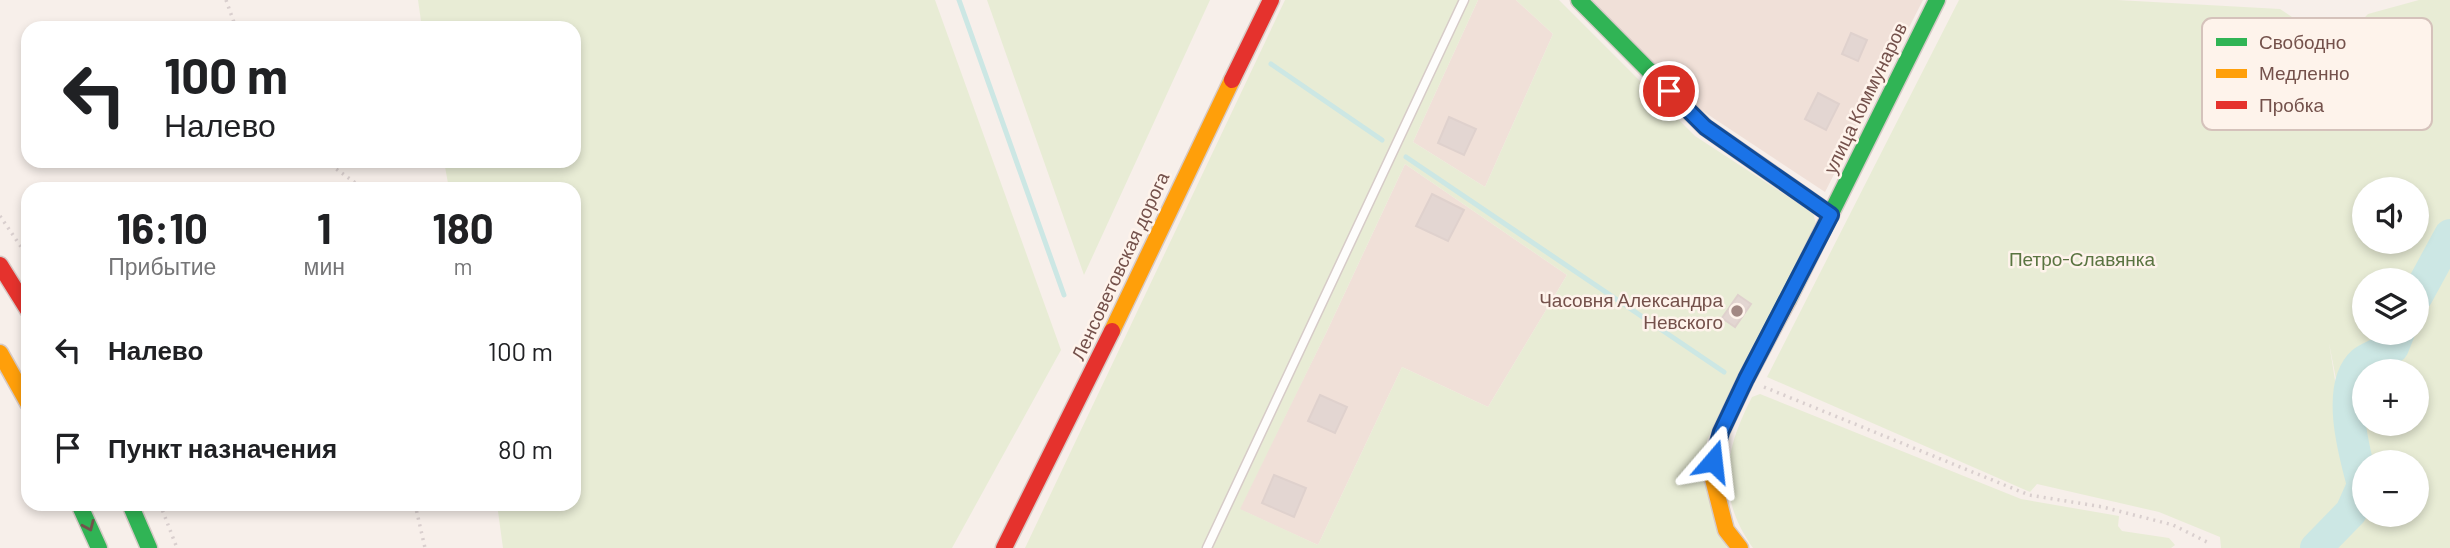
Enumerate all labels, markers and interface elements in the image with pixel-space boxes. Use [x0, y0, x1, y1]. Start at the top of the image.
street label: улица Коммунаров [1818, 18, 1911, 177]
legend [2202, 18, 2432, 130]
text: Свободно [2259, 30, 2346, 53]
text: 100 m [164, 45, 288, 104]
icon: left [49, 49, 140, 140]
pin [1639, 61, 1699, 121]
text: Медленно [2259, 61, 2349, 84]
icon: arrive [1650, 72, 1688, 110]
text: Пробка [2259, 93, 2324, 116]
text: Налево [164, 105, 276, 143]
street label: Ленсоветовская дорога [1066, 168, 1174, 364]
map controls [2352, 177, 2429, 527]
button: sound [2352, 177, 2429, 254]
text: 16:10 [117, 202, 208, 252]
text: 1 [317, 202, 332, 252]
text: 180 [432, 202, 494, 252]
park label: Петро-Славянка [2009, 247, 2156, 270]
text: Прибытие [108, 252, 216, 280]
text: мин [304, 252, 345, 280]
text: m [453, 252, 472, 280]
button: layers [2352, 268, 2429, 345]
place label: Часовня Александра Невского [1539, 288, 1723, 333]
marker: Часовня Александра Невского [1729, 303, 1745, 319]
icon: left [49, 331, 87, 369]
text: Налево [108, 334, 203, 365]
text: 100 m [488, 335, 553, 366]
button: + [2352, 359, 2429, 436]
position arrow [1676, 424, 1750, 498]
icon: arrive [49, 429, 87, 467]
text: Пункт назначения [108, 432, 337, 463]
text: 80 m [498, 433, 553, 464]
button: − [2352, 450, 2429, 527]
one-way arrow [81, 519, 95, 531]

